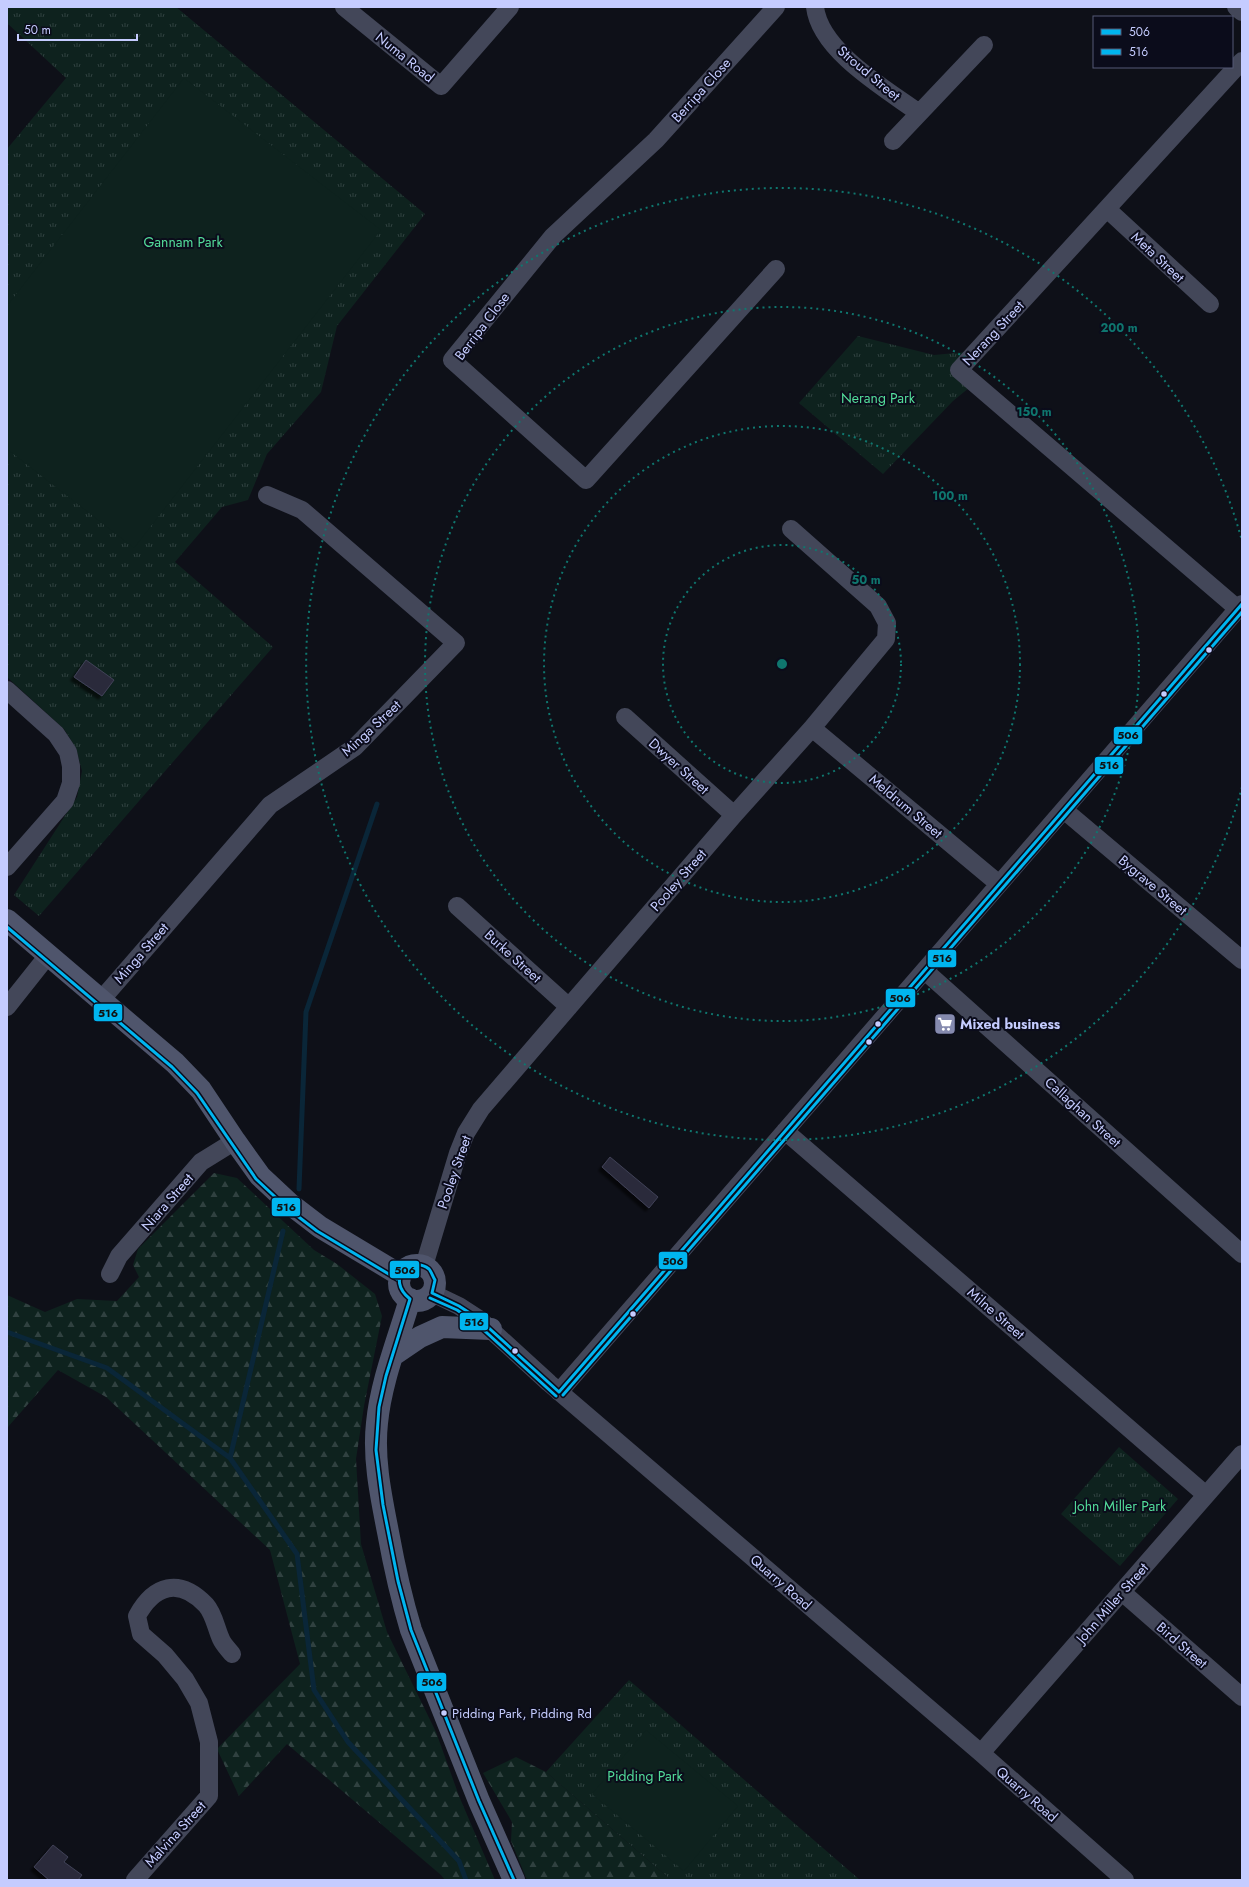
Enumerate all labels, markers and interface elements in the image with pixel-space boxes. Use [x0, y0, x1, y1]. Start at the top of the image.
scale bar [18, 16, 137, 42]
legend [1093, 16, 1233, 68]
text: 50 m [24, 21, 51, 39]
text: 506 [1129, 23, 1150, 41]
street label: Numa Road [371, 27, 439, 87]
street label: Stroud Street [833, 41, 905, 106]
text: 516 [1129, 43, 1148, 61]
street label: Berripa Close [667, 53, 735, 127]
street label: Meta Street [1127, 227, 1190, 287]
park label: Gannam Park [143, 232, 223, 252]
street label: Berripa Close [450, 288, 514, 364]
street label: Nerang Street [958, 296, 1029, 370]
text: 200 m [1100, 319, 1138, 337]
park label: Nerang Park [841, 388, 916, 408]
text: 150 m [1016, 403, 1052, 421]
text: 100 m [932, 487, 968, 505]
text: 50 m [851, 571, 881, 589]
unlabelled marker [1204, 645, 1214, 655]
centre of rings [775, 657, 789, 671]
unlabelled marker [1159, 689, 1169, 699]
street label: Minga Street [337, 695, 406, 761]
line badge: 506 [1113, 726, 1143, 745]
text: 506 [1117, 727, 1139, 743]
street label: Dwyer Street [644, 733, 714, 799]
line badge: 516 [1094, 756, 1124, 775]
text: 516 [1099, 757, 1119, 773]
street label: Meldrum Street [865, 769, 948, 843]
street label: Pooley Street [645, 844, 711, 915]
street label: Bygrave Street [1114, 850, 1192, 920]
street label: Minga Street [109, 918, 173, 988]
street label: Burke Street [480, 925, 546, 988]
line badge: 516 [927, 949, 957, 968]
text: 516 [932, 950, 952, 966]
line badge: 506 [885, 988, 916, 1008]
text: 506 [889, 990, 911, 1006]
line badge: 516 [93, 1003, 123, 1022]
text: 516 [98, 1005, 118, 1021]
supermarket icon: Mixed business [932, 1011, 958, 1037]
place label: Mixed business [960, 1014, 1061, 1034]
unlabelled marker [873, 1019, 883, 1029]
unlabelled marker [864, 1037, 874, 1047]
street label: Callaghan Street [1040, 1072, 1126, 1152]
street label: Pooley Street [432, 1132, 476, 1211]
street label: Niara Street [136, 1168, 198, 1235]
line badge: 516 [271, 1197, 301, 1217]
text: 516 [276, 1199, 296, 1215]
line badge: 506 [658, 1251, 688, 1270]
text: 506 [662, 1253, 684, 1269]
line badge: 506 [389, 1260, 420, 1279]
text: 506 [394, 1262, 416, 1278]
street label: Milne Street [963, 1282, 1030, 1344]
unlabelled marker [628, 1309, 638, 1319]
line badge: 516 [459, 1312, 489, 1331]
text: 516 [464, 1314, 484, 1330]
unlabelled marker [510, 1346, 520, 1356]
park label: John Miller Park [1072, 1496, 1167, 1516]
street label: Quarry Road [746, 1550, 816, 1614]
street label: John Miller Street [1070, 1558, 1153, 1649]
street label: Bird Street [1152, 1617, 1212, 1673]
line badge: 506 [416, 1672, 447, 1692]
text: 506 [421, 1674, 443, 1690]
place label: Pidding Park, Pidding Rd [452, 1704, 592, 1723]
marker: Pidding Park, Pidding Rd [439, 1708, 449, 1718]
street label: Quarry Road [992, 1762, 1062, 1826]
park label: Pidding Park [607, 1766, 684, 1786]
street label: Malvina Street [140, 1796, 211, 1871]

